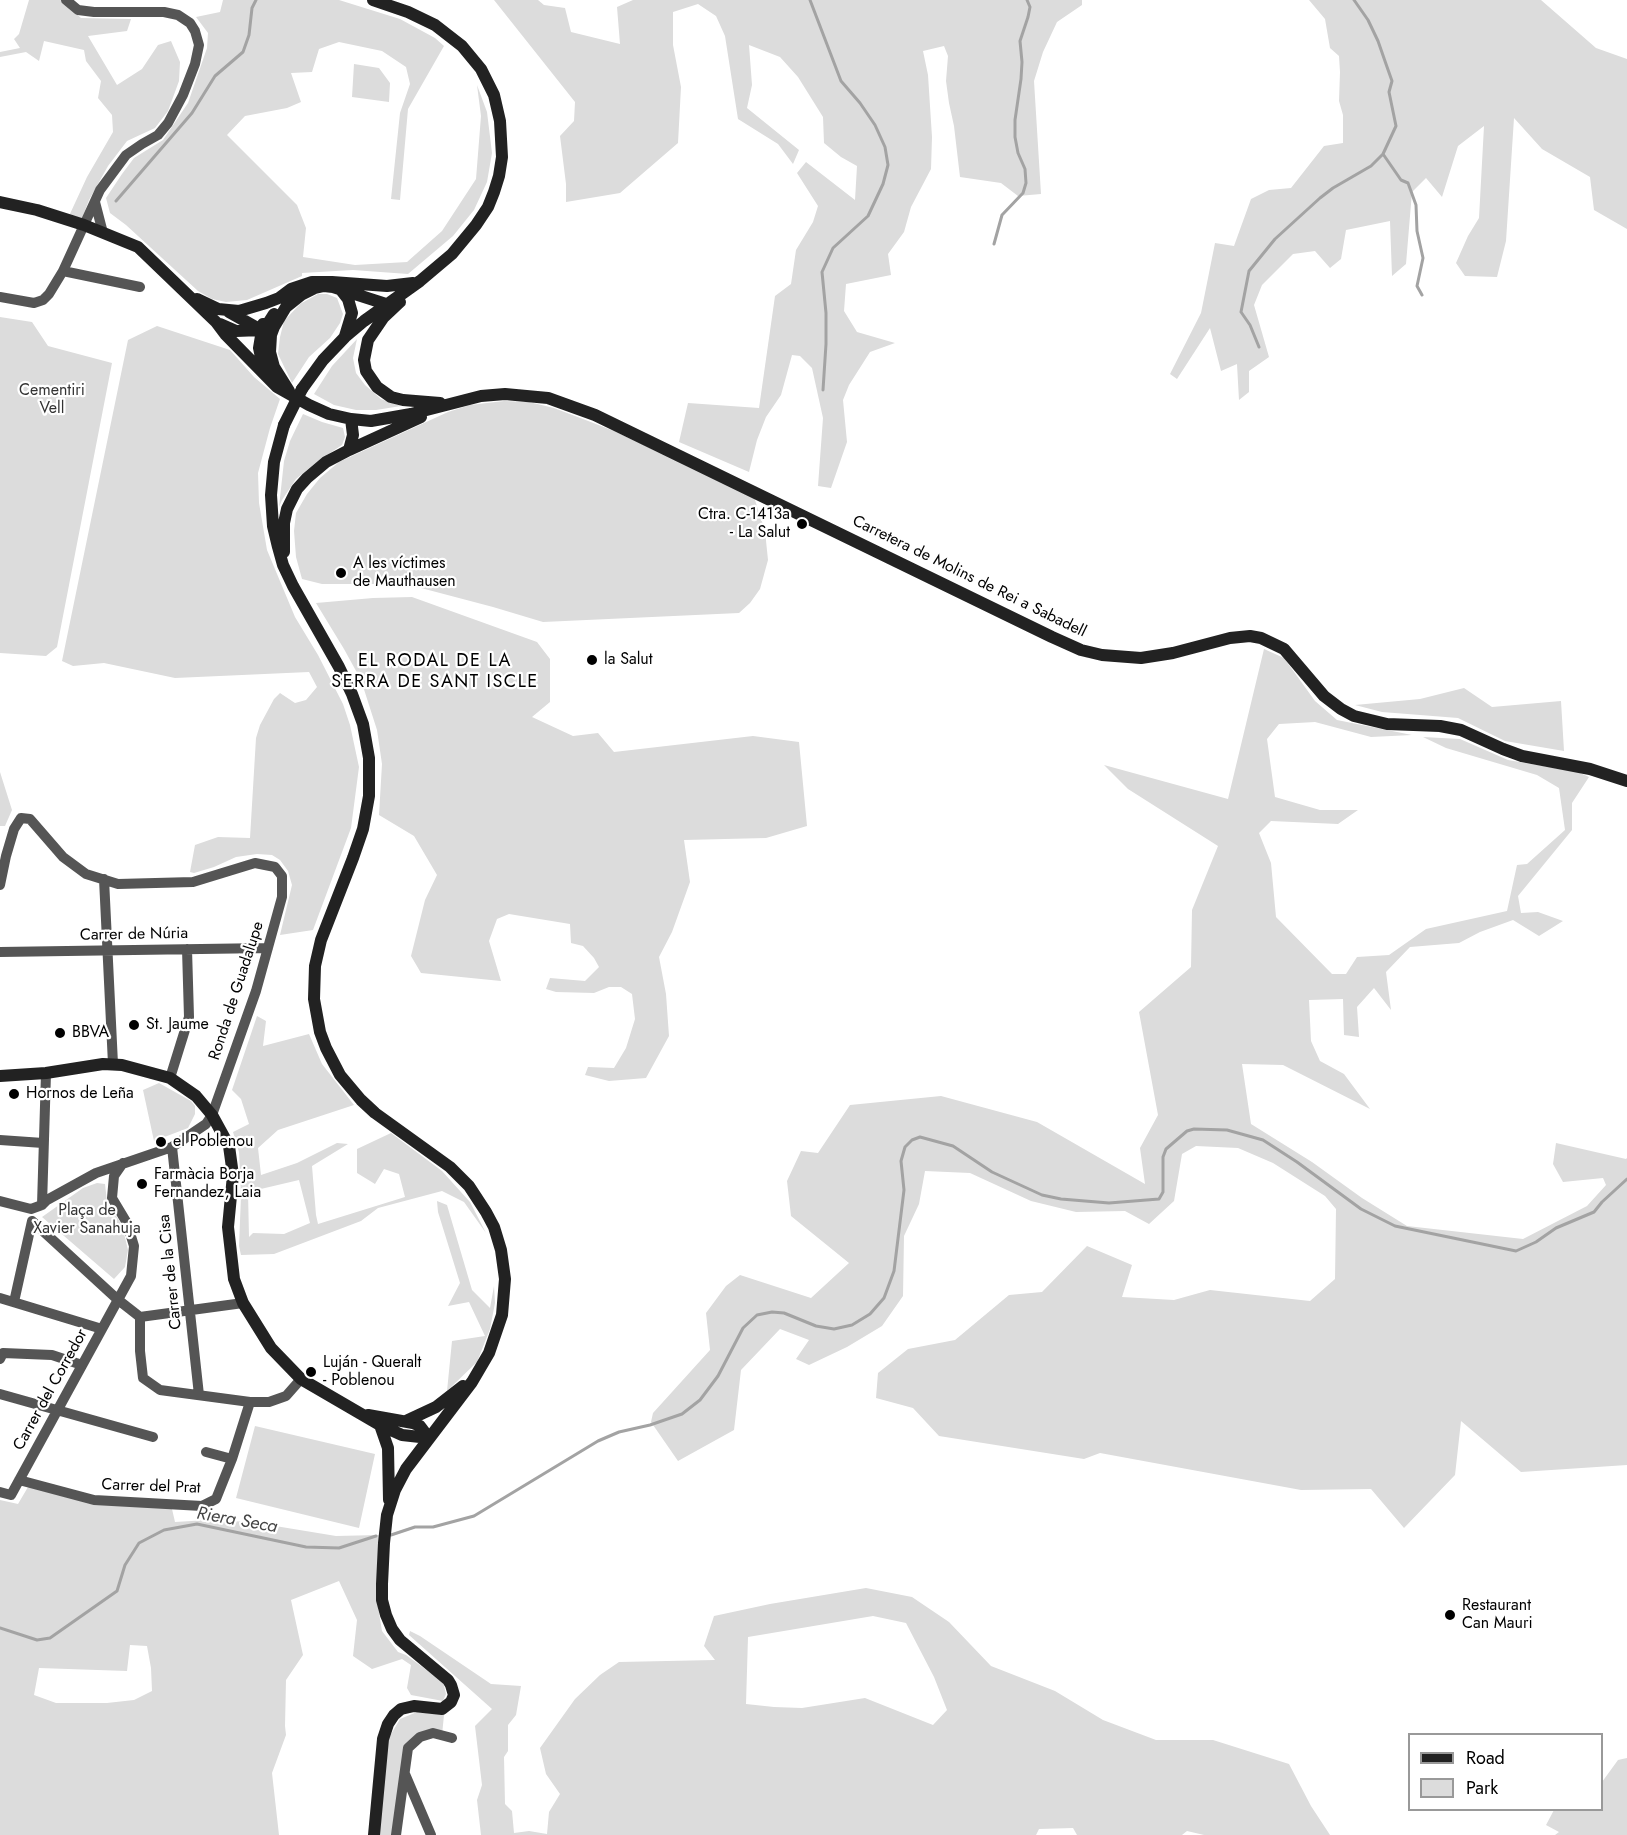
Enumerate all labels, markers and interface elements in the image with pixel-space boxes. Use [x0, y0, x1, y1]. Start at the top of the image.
park label: Cementiri Vell [19, 381, 85, 419]
place label: Ctra. C-1413a - La Salut [698, 505, 790, 543]
street label: Carretera de Molins de Rei a Sabadell [849, 512, 1089, 642]
marker: Ctra. C-1413a - La Salut [795, 517, 809, 531]
place label: A les víctimes de Mauthausen [353, 554, 456, 592]
marker: A les víctimes de Mauthausen [334, 566, 348, 580]
place label: la Salut [604, 650, 653, 670]
district label: EL RODAL DE LA SERRA DE SANT ISCLE [331, 651, 539, 694]
marker: la Salut [585, 653, 599, 667]
street label: Ronda de Guadalupe [206, 919, 268, 1063]
street label: Carrer de Núria [80, 924, 188, 946]
place label: St. Jaume [146, 1015, 209, 1035]
marker: St. Jaume [127, 1018, 141, 1032]
place label: BBVA [72, 1023, 109, 1043]
marker: BBVA [53, 1026, 67, 1040]
place label: Hornos de Leña [26, 1084, 134, 1104]
marker: Hornos de Leña [7, 1087, 21, 1101]
place label: el Poblenou [173, 1132, 253, 1152]
marker: el Poblenou [154, 1135, 168, 1149]
place label: Farmàcia Borja Fernandez, Laia [154, 1165, 261, 1203]
marker: Farmàcia Borja Fernandez, Laia [135, 1177, 149, 1191]
park label: Plaça de Xavier Sanahuja [33, 1201, 141, 1239]
street label: Carrer de la Cisa [155, 1214, 187, 1330]
street label: Carrer del Corredor [10, 1326, 92, 1454]
place label: Luján - Queralt - Poblenou [323, 1353, 421, 1391]
marker: Luján - Queralt - Poblenou [304, 1365, 318, 1379]
street label: Carrer del Prat [101, 1476, 201, 1498]
water label: Riera Seca [195, 1503, 279, 1539]
place label: Restaurant Can Mauri [1462, 1596, 1533, 1634]
marker: Restaurant Can Mauri [1443, 1608, 1457, 1622]
legend [1408, 1733, 1603, 1811]
text: Road [1466, 1745, 1505, 1771]
text: Park [1466, 1775, 1498, 1801]

